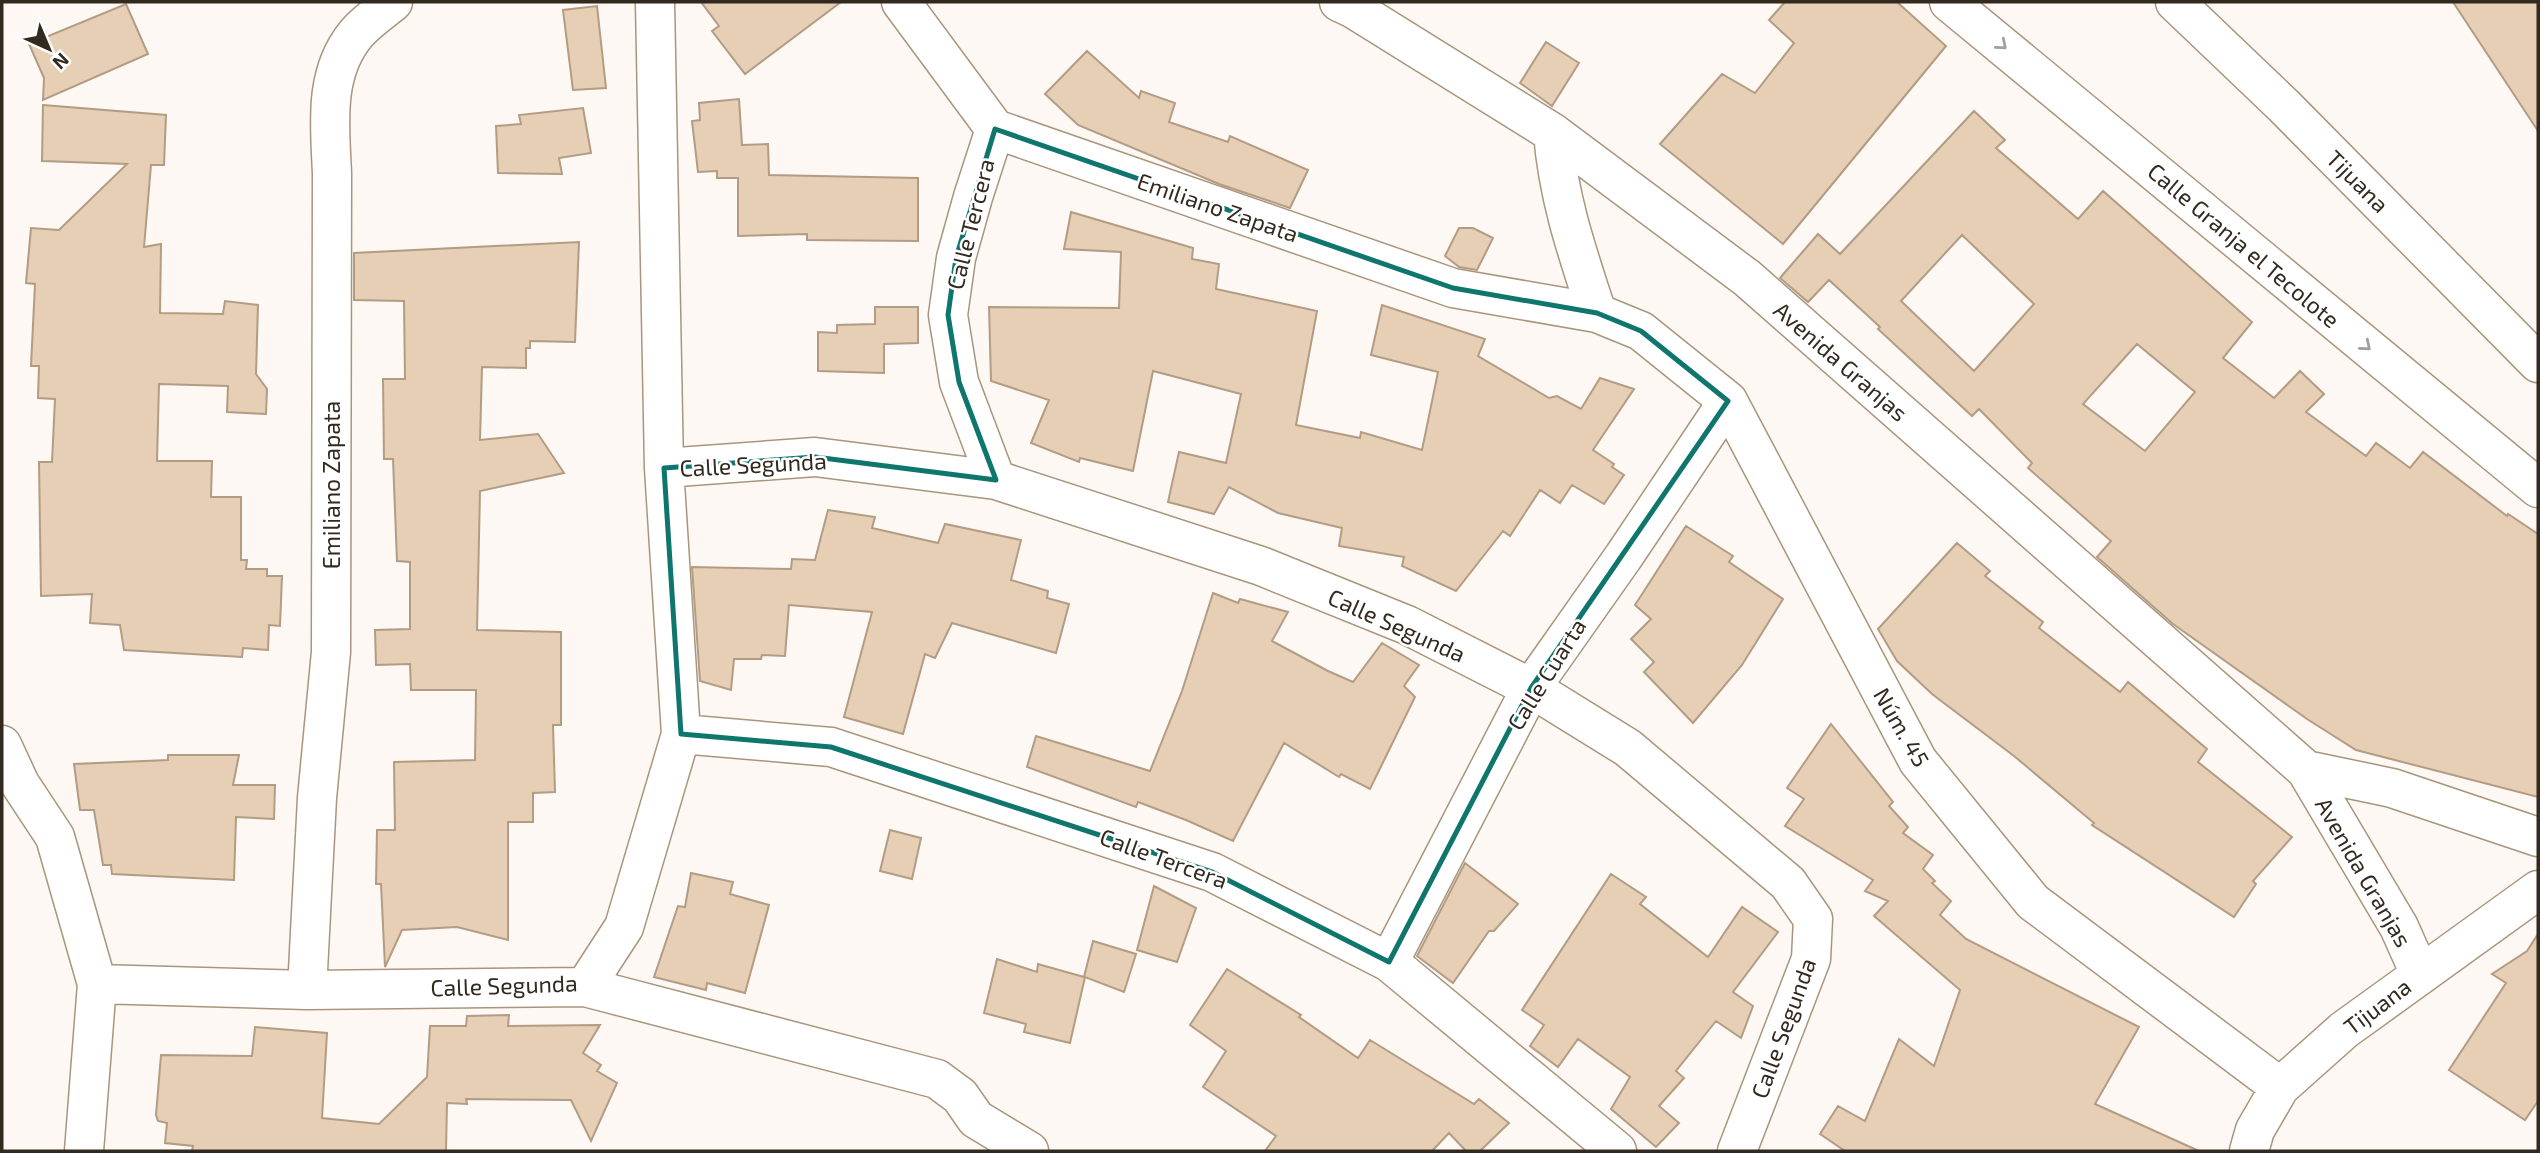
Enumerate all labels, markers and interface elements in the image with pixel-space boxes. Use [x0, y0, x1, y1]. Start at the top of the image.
north arrow [14, 14, 84, 84]
one-way arrow [1994, 37, 2007, 49]
text: N [48, 49, 74, 75]
street label: Tijuana [2321, 144, 2395, 218]
street label: Calle Tercera [940, 156, 1000, 292]
street label: Calle Granja el Tecolote [2143, 157, 2345, 333]
street label: Emiliano Zapata [1134, 166, 1302, 248]
street label: Avenida Granjas [1768, 295, 1914, 427]
one-way arrow [2358, 338, 2371, 350]
street label: Emiliano Zapata [317, 401, 345, 569]
street label: Calle Segunda [679, 446, 827, 482]
street label: Calle Segunda [1324, 582, 1470, 668]
street label: Calle Cuarta [1501, 613, 1591, 735]
street label: Núm. 45 [1868, 683, 1936, 771]
street label: Avenida Granjas [2310, 792, 2418, 952]
street label: Calle Tercera [1096, 822, 1232, 894]
street label: Calle Segunda [1745, 954, 1821, 1102]
street label: Calle Segunda [430, 968, 578, 1002]
street label: Tijuana [2338, 972, 2416, 1040]

